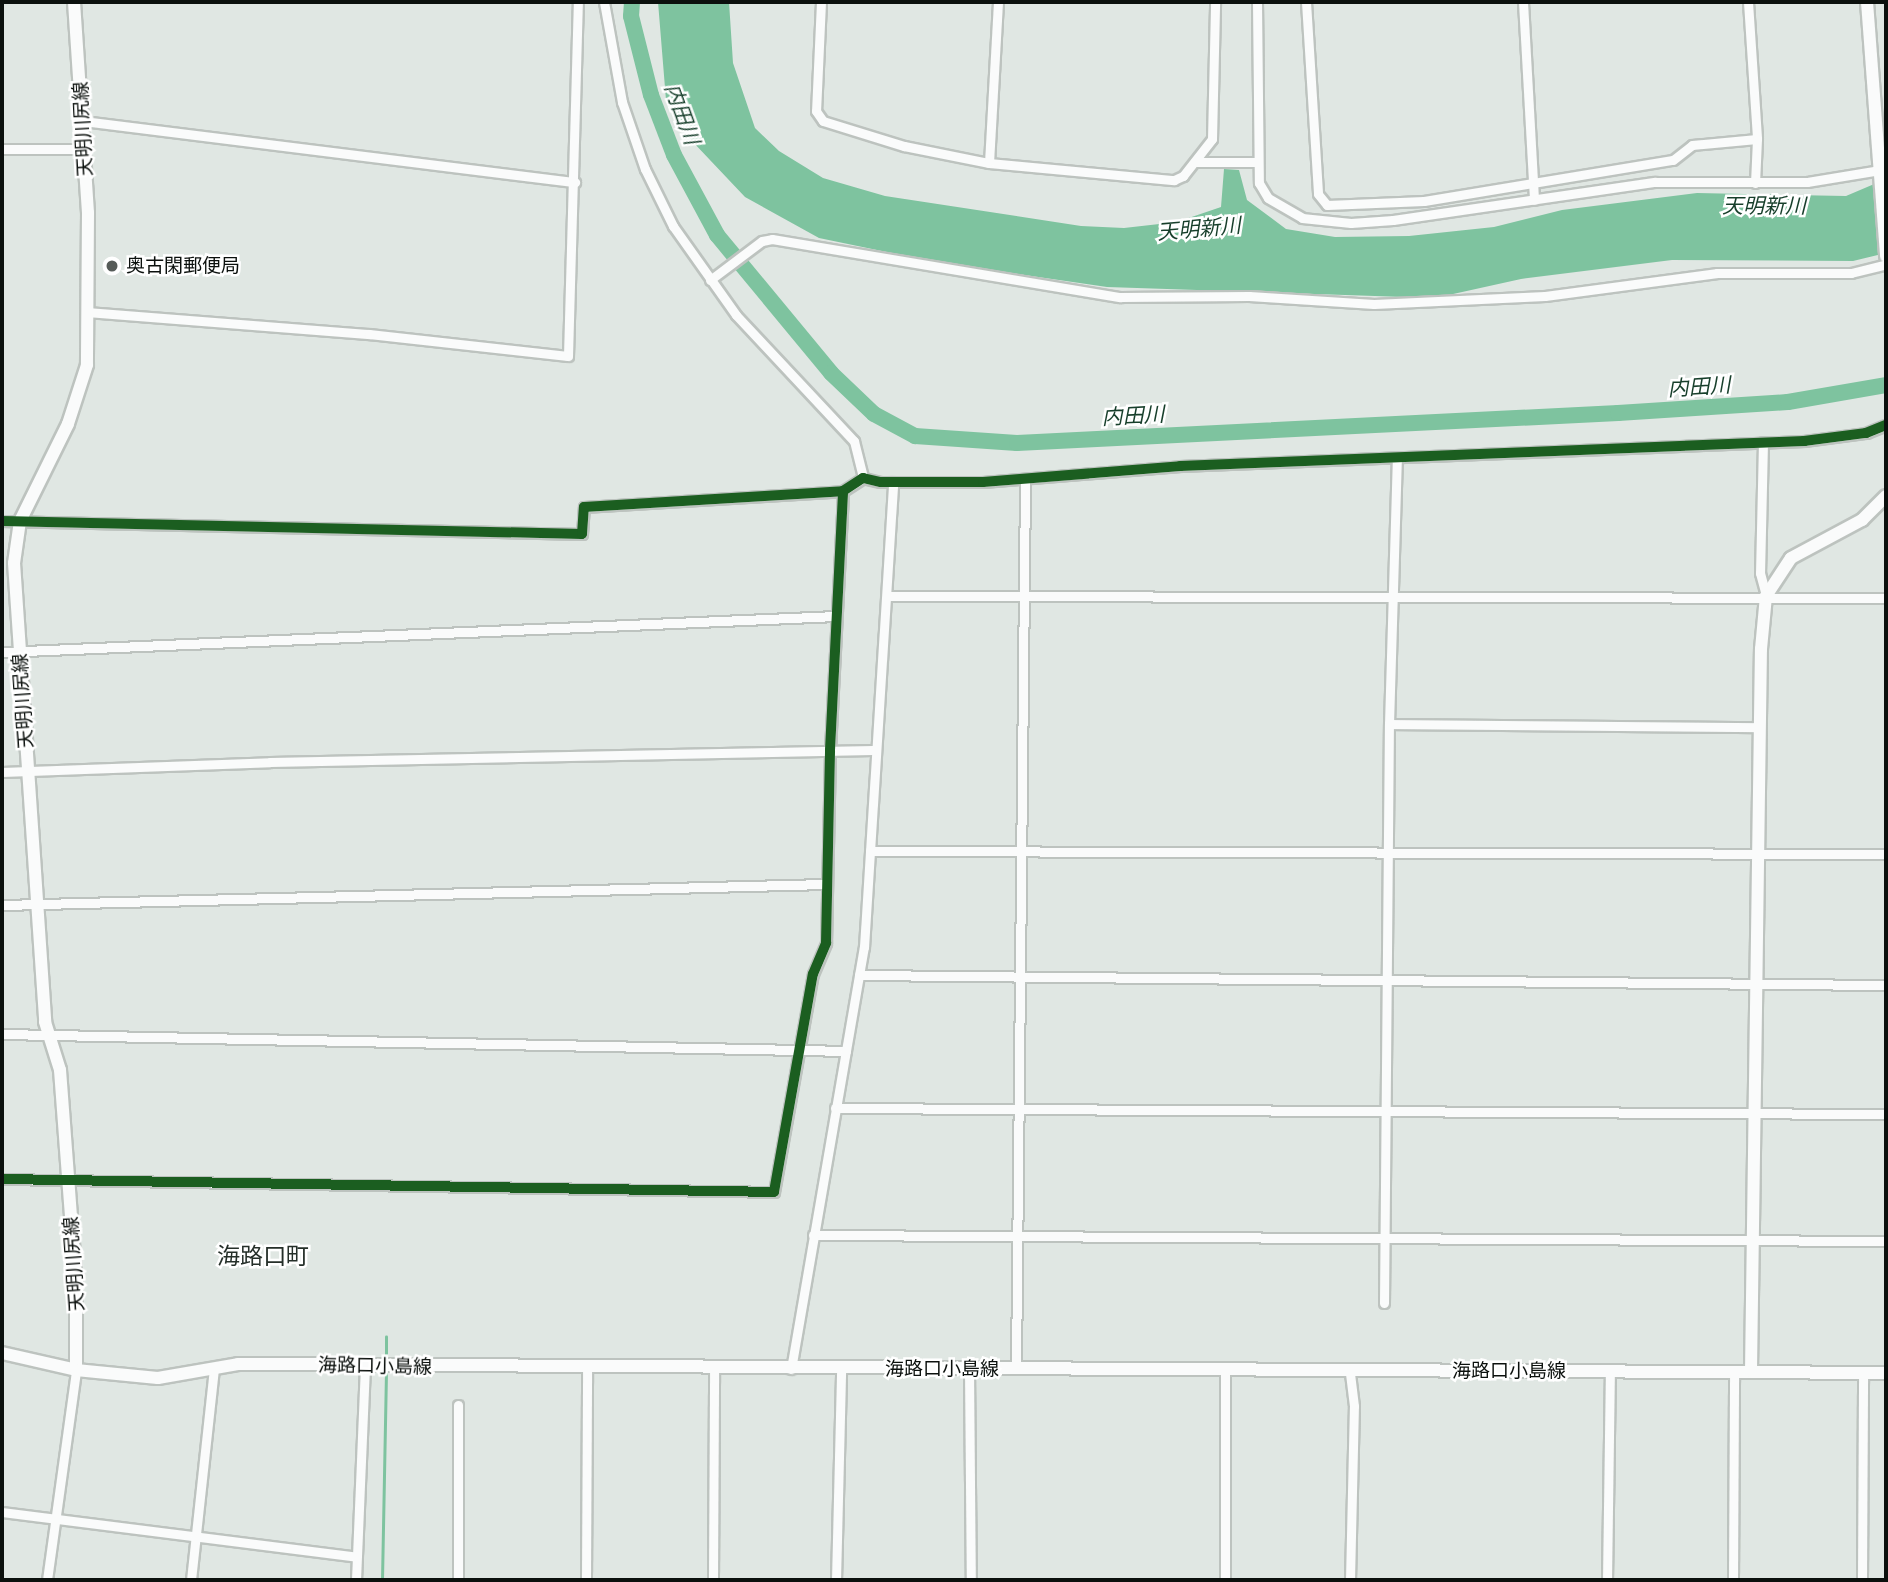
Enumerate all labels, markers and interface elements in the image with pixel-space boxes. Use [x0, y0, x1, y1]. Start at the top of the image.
water label: 内田川 [659, 80, 705, 148]
street label: 天明川尻線 [69, 81, 97, 177]
water label: 天明新川 [1722, 193, 1806, 219]
water label: 天明新川 [1156, 213, 1242, 245]
place label: 奥古閑郵便局 [126, 255, 240, 277]
marker: 奥古閑郵便局 [104, 258, 120, 274]
water label: 内田川 [1667, 372, 1731, 402]
water label: 内田川 [1101, 402, 1165, 430]
street label: 天明川尻線 [8, 653, 38, 749]
street label: 天明川尻線 [59, 1216, 89, 1312]
district label: 海路口町 [217, 1242, 309, 1270]
street label: 海路口小島線 [318, 1354, 432, 1378]
street label: 海路口小島線 [885, 1358, 999, 1380]
street label: 海路口小島線 [1452, 1360, 1566, 1382]

